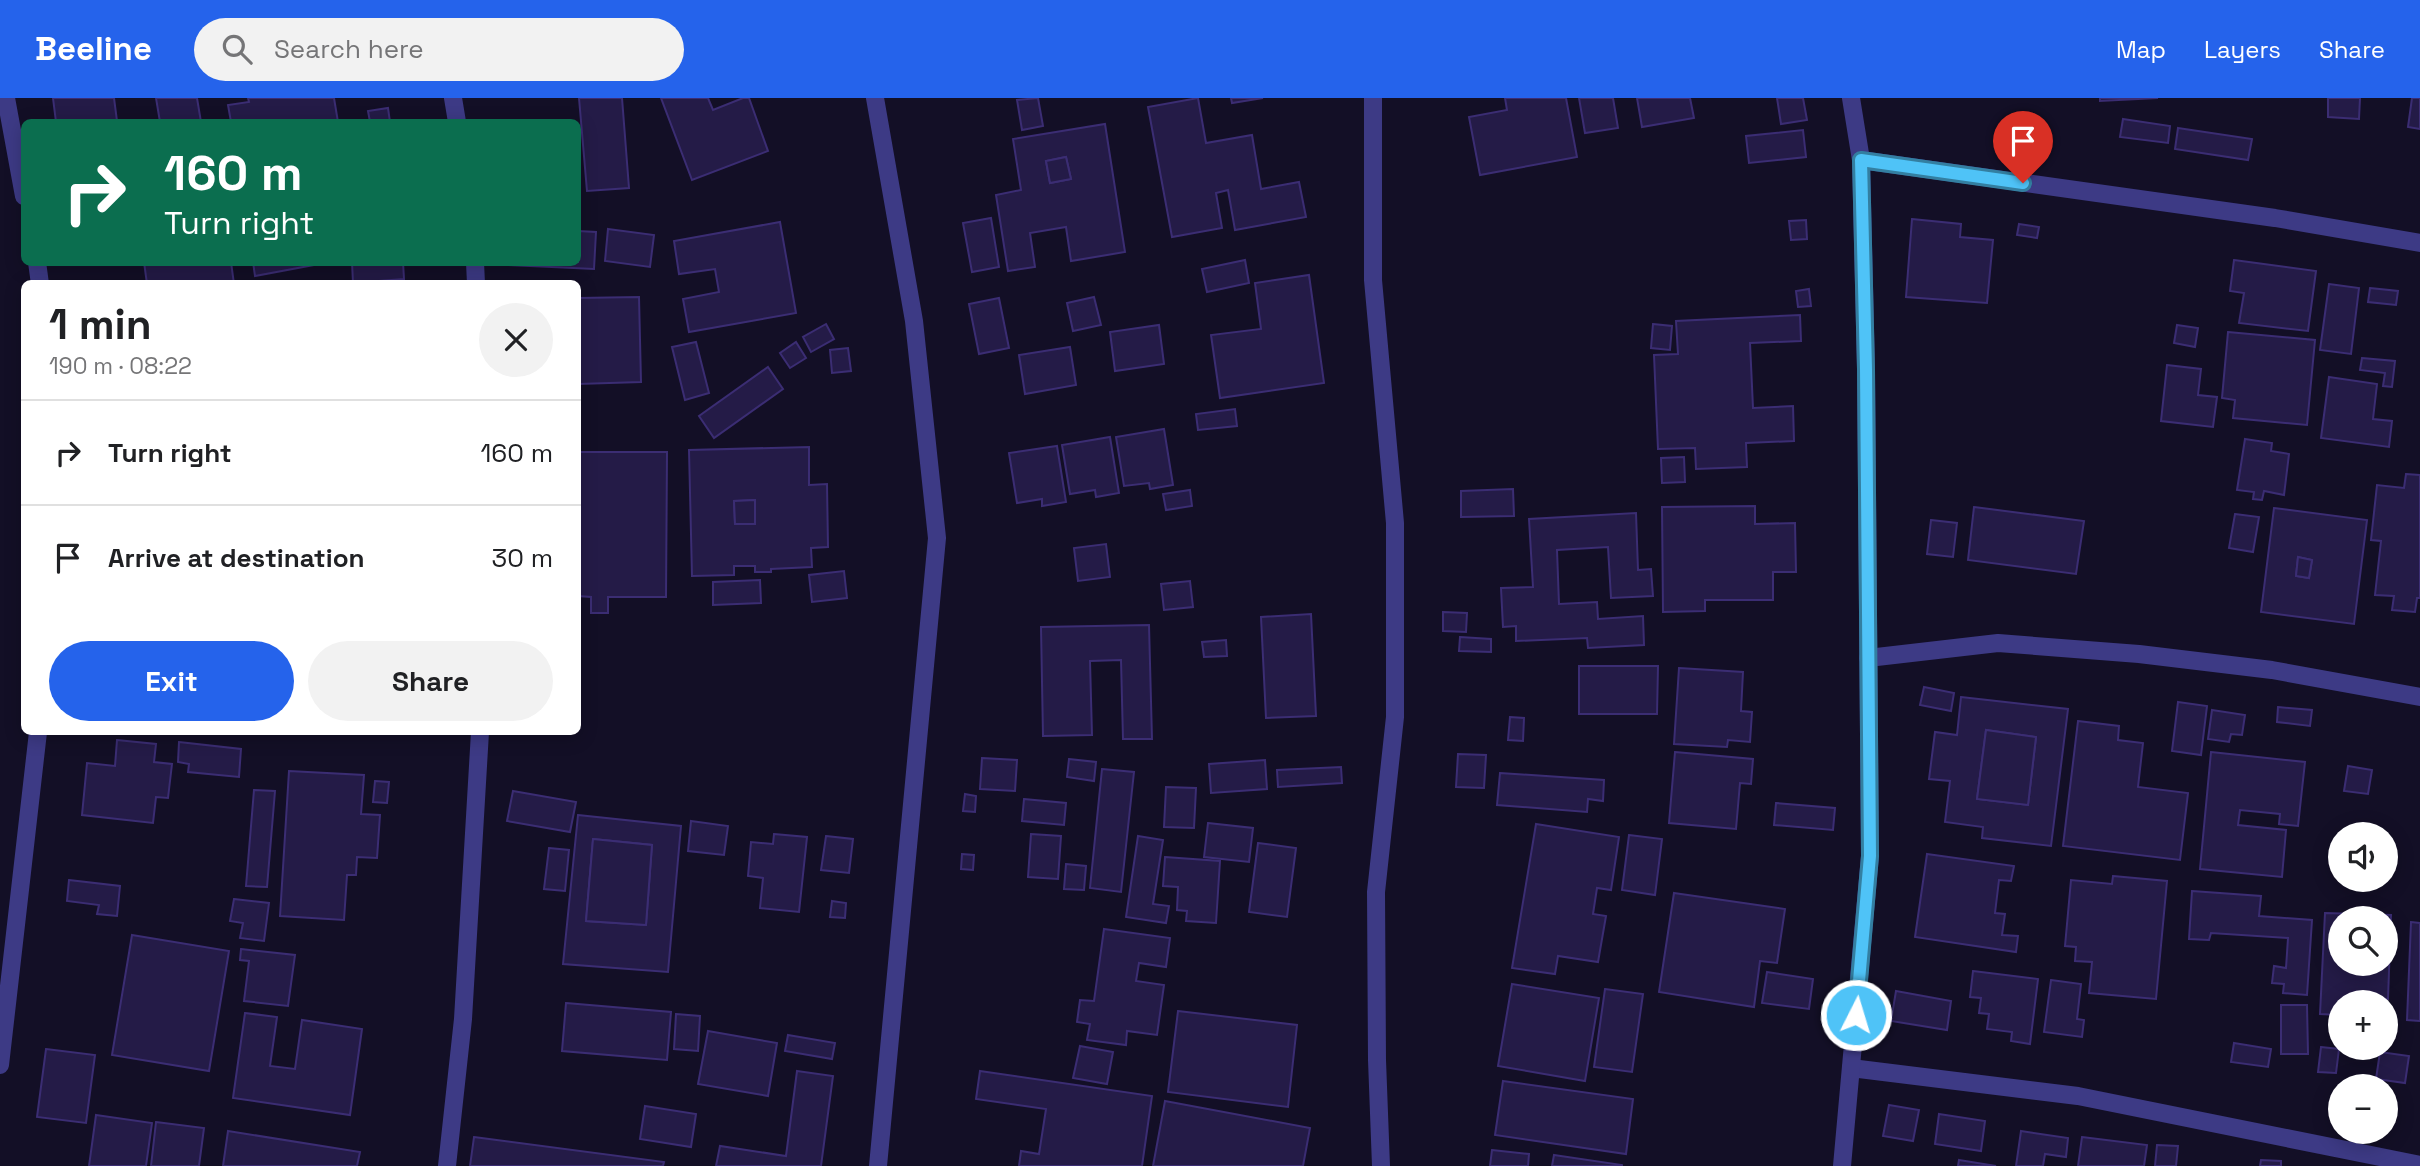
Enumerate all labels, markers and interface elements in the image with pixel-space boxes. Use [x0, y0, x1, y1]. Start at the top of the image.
search box [194, 18, 684, 81]
text: Beeline [35, 28, 152, 70]
icon: search [218, 30, 256, 68]
text: Search here [274, 32, 424, 66]
text: Map [2116, 34, 2166, 65]
text: Layers [2204, 34, 2281, 65]
text: Share [2319, 34, 2385, 65]
pin [1993, 111, 2053, 183]
icon: arrive [2004, 122, 2042, 160]
text: 160 m [164, 142, 302, 204]
icon: right [49, 147, 140, 238]
text: Turn right [164, 203, 314, 243]
text: 1 min [49, 298, 152, 351]
button: close [479, 303, 553, 377]
text: 190 m · 08:22 [49, 351, 192, 381]
icon: right [49, 434, 87, 472]
text: Turn right [108, 436, 232, 470]
text: 160 m [481, 436, 553, 470]
icon: arrive [49, 539, 87, 577]
text: Arrive at destination [108, 541, 365, 575]
text: 30 m [492, 541, 553, 575]
button: Exit [49, 641, 294, 721]
button: Share [308, 641, 553, 721]
map controls [2328, 822, 2398, 1144]
button: sound [2328, 822, 2398, 892]
button: search [2328, 906, 2398, 976]
position arrow [1819, 978, 1893, 1052]
button: + [2328, 990, 2398, 1060]
button: − [2328, 1074, 2398, 1144]

